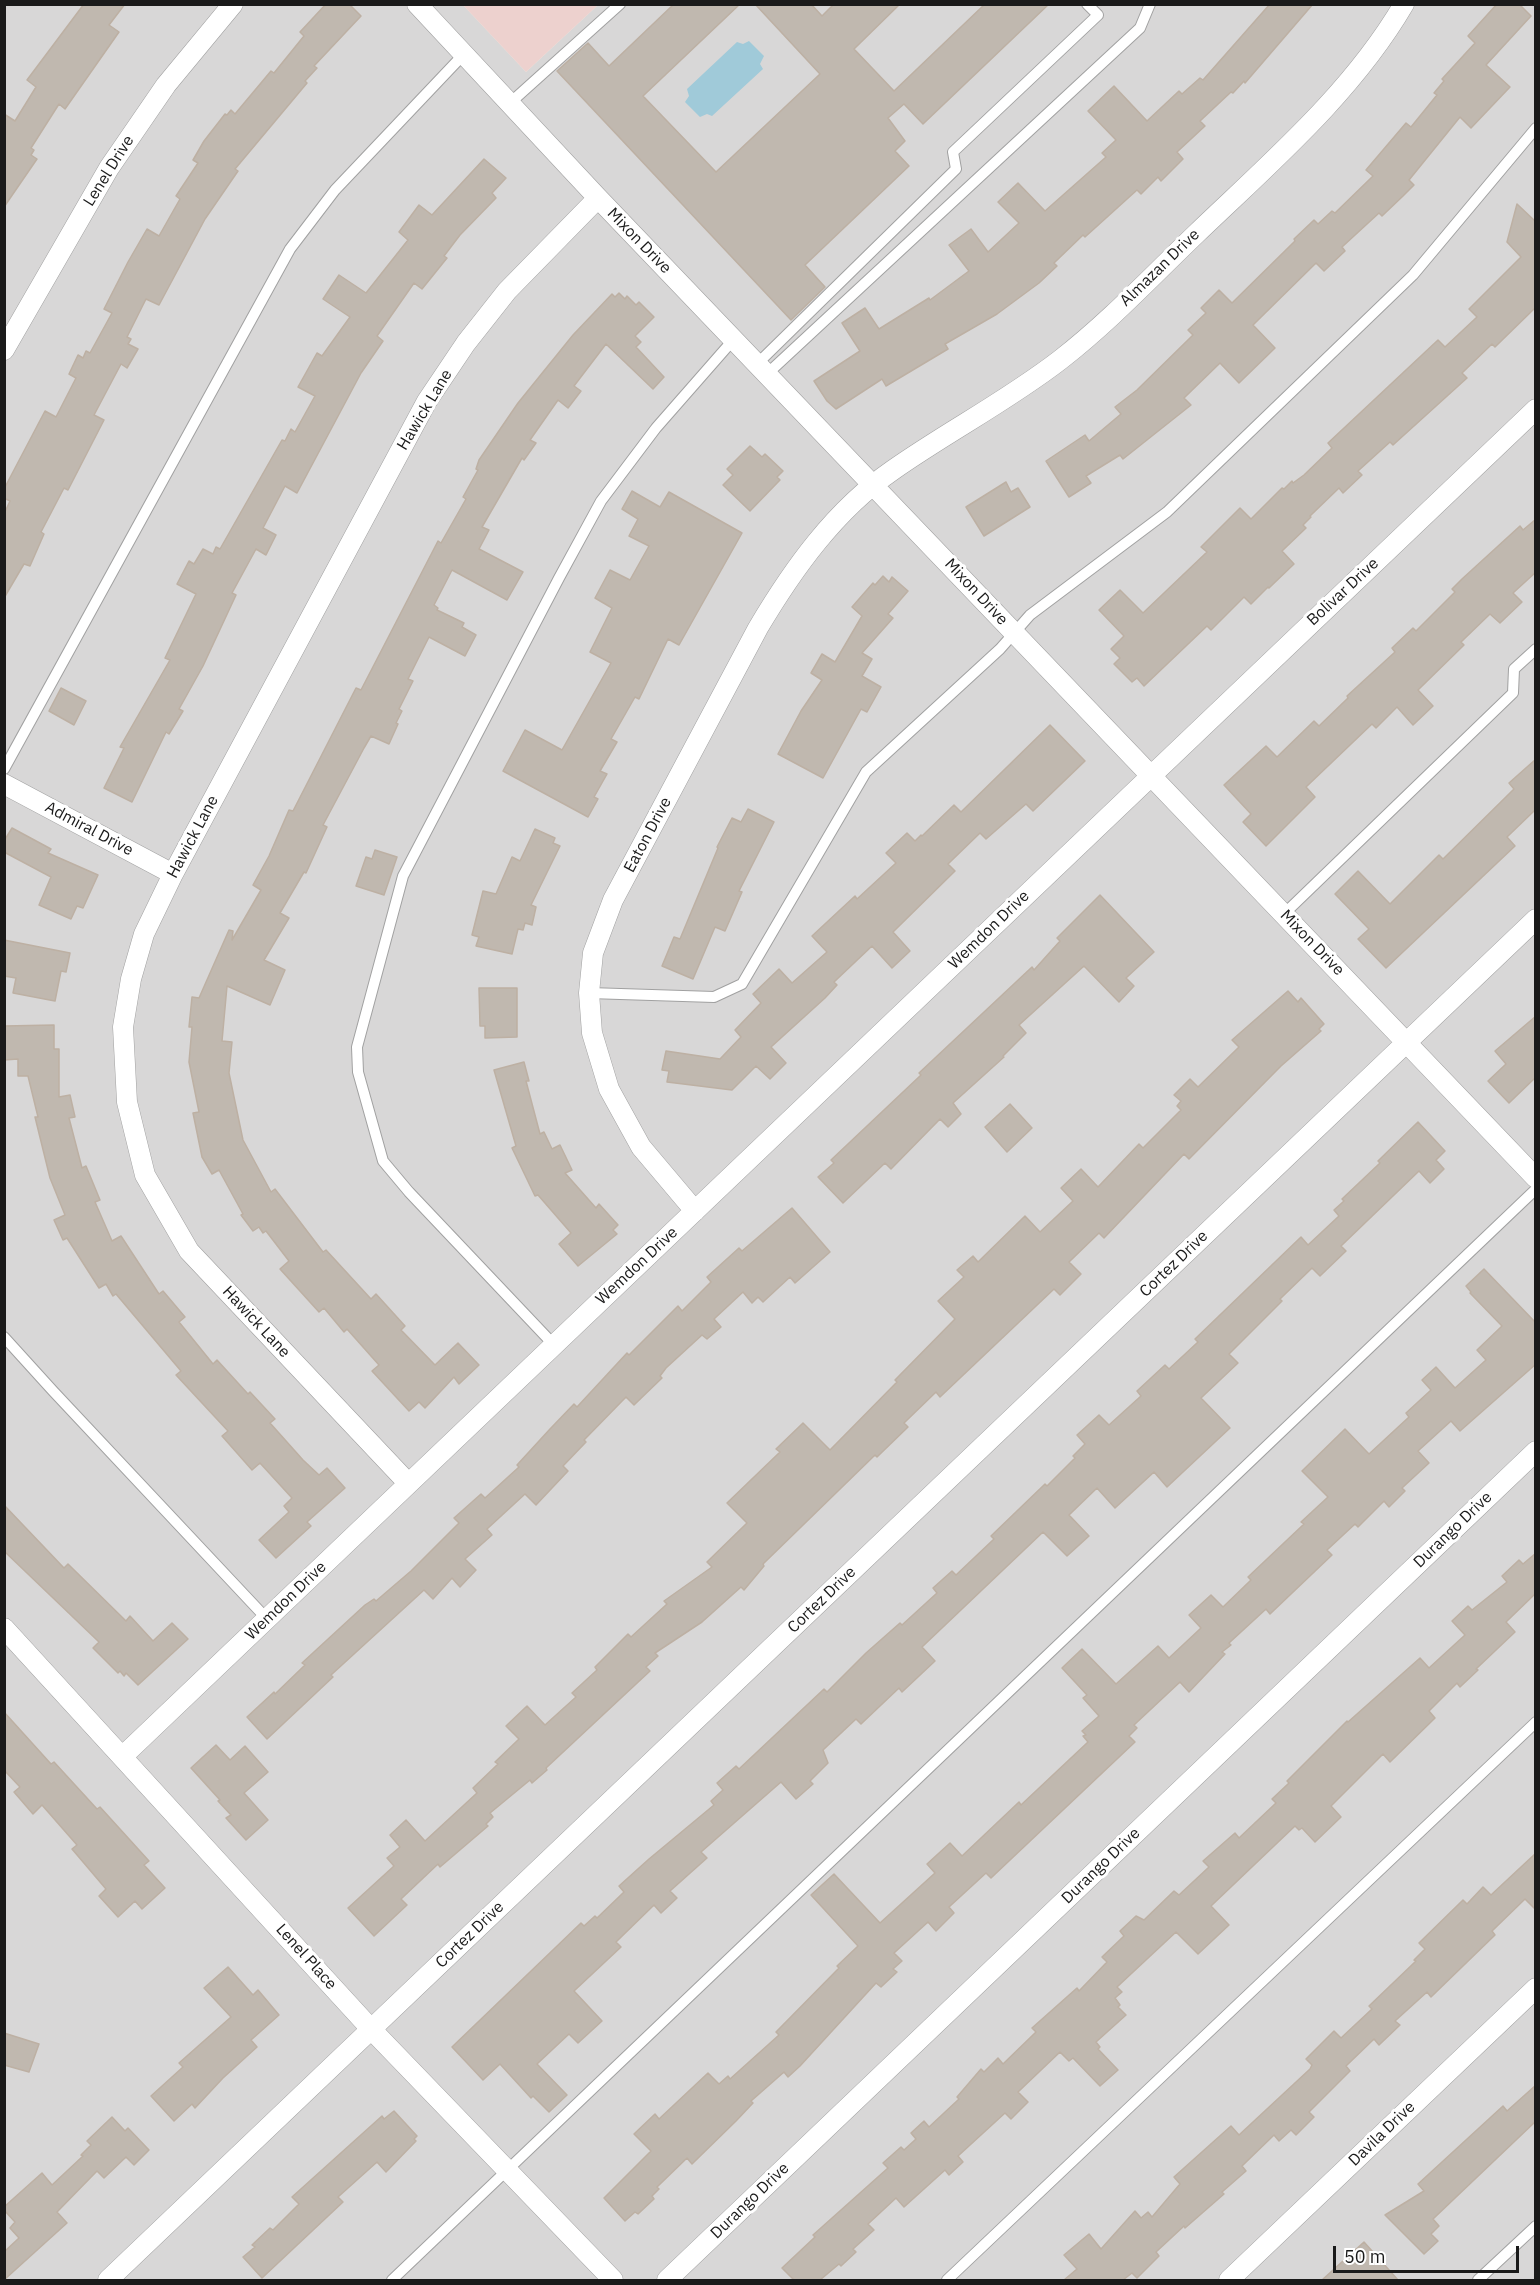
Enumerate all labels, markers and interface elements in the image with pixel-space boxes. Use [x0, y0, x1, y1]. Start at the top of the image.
street label: Lenel Drive [80, 132, 138, 210]
street label: Mixon Drive [603, 204, 675, 278]
street label: Almazan Drive [1116, 225, 1204, 311]
street label: Hawick Lane [393, 366, 457, 454]
street label: Bolivar Drive [1303, 554, 1383, 630]
street label: Mixon Drive [940, 555, 1012, 629]
street label: Hawick Lane [163, 792, 223, 882]
street label: Eaton Drive [620, 794, 676, 876]
street label: Admiral Drive [42, 798, 136, 860]
street label: Wemdon Drive [945, 887, 1033, 973]
street label: Mixon Drive [1276, 906, 1348, 980]
street label: Wemdon Drive [592, 1223, 682, 1309]
street label: Cortez Drive [1136, 1227, 1212, 1301]
street label: Hawick Lane [218, 1282, 294, 1362]
street label: Durango Drive [1410, 1488, 1496, 1572]
street label: Wemdon Drive [242, 1558, 330, 1644]
street label: Cortez Drive [784, 1563, 860, 1637]
street label: Durango Drive [1058, 1824, 1144, 1908]
street label: Cortez Drive [432, 1898, 508, 1972]
street label: Lenel Place [271, 1920, 341, 1994]
street label: Davila Drive [1345, 2098, 1419, 2170]
street label: Durango Drive [707, 2159, 793, 2243]
scale bar [1336, 2234, 1522, 2272]
text: 50 m [1344, 2245, 1386, 2268]

